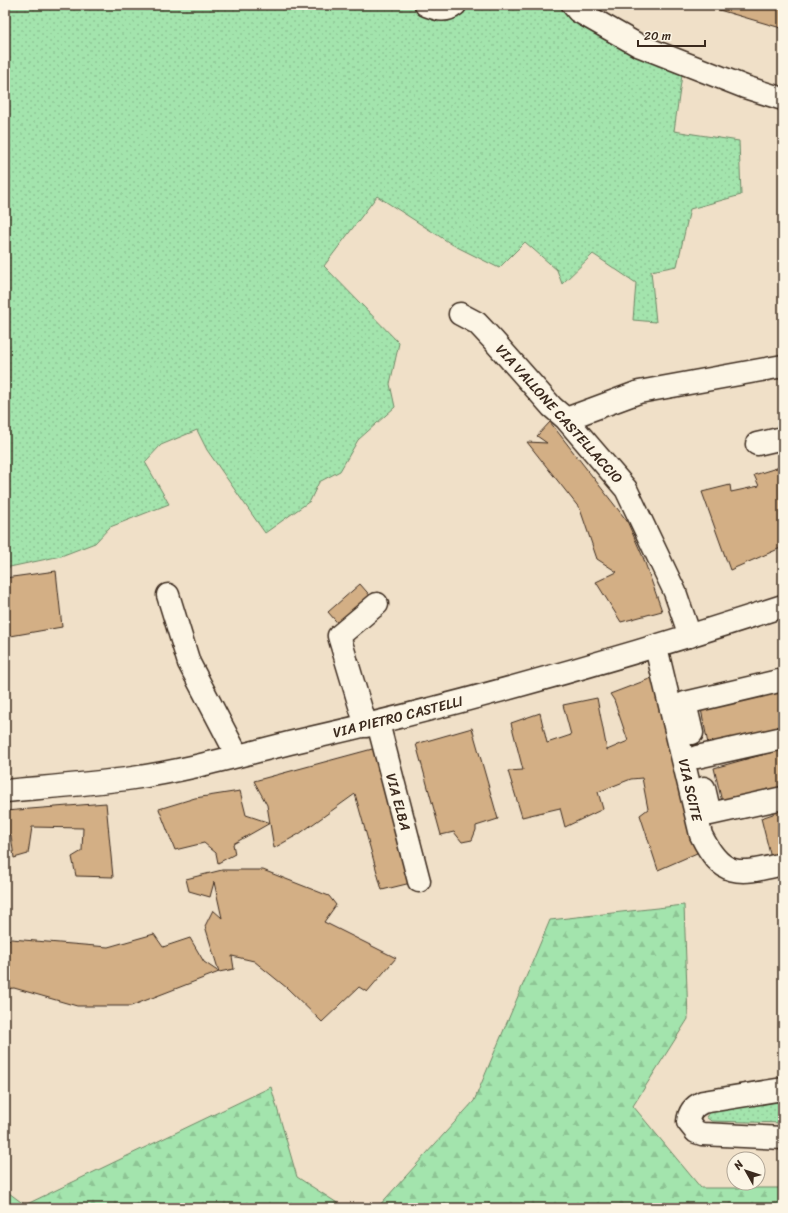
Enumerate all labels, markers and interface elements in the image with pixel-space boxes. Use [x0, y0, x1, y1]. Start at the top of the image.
scale bar [638, 22, 705, 48]
text: 20 m [644, 25, 671, 47]
street label: VIA VALLONE CASTELLACCIO [489, 338, 629, 490]
street label: VIA PIETRO CASTELLI [330, 689, 466, 745]
street label: VIA SCITE [671, 756, 710, 825]
street label: VIA ELBA [378, 770, 418, 834]
north arrow [726, 1151, 766, 1191]
text: N [728, 1156, 749, 1175]

